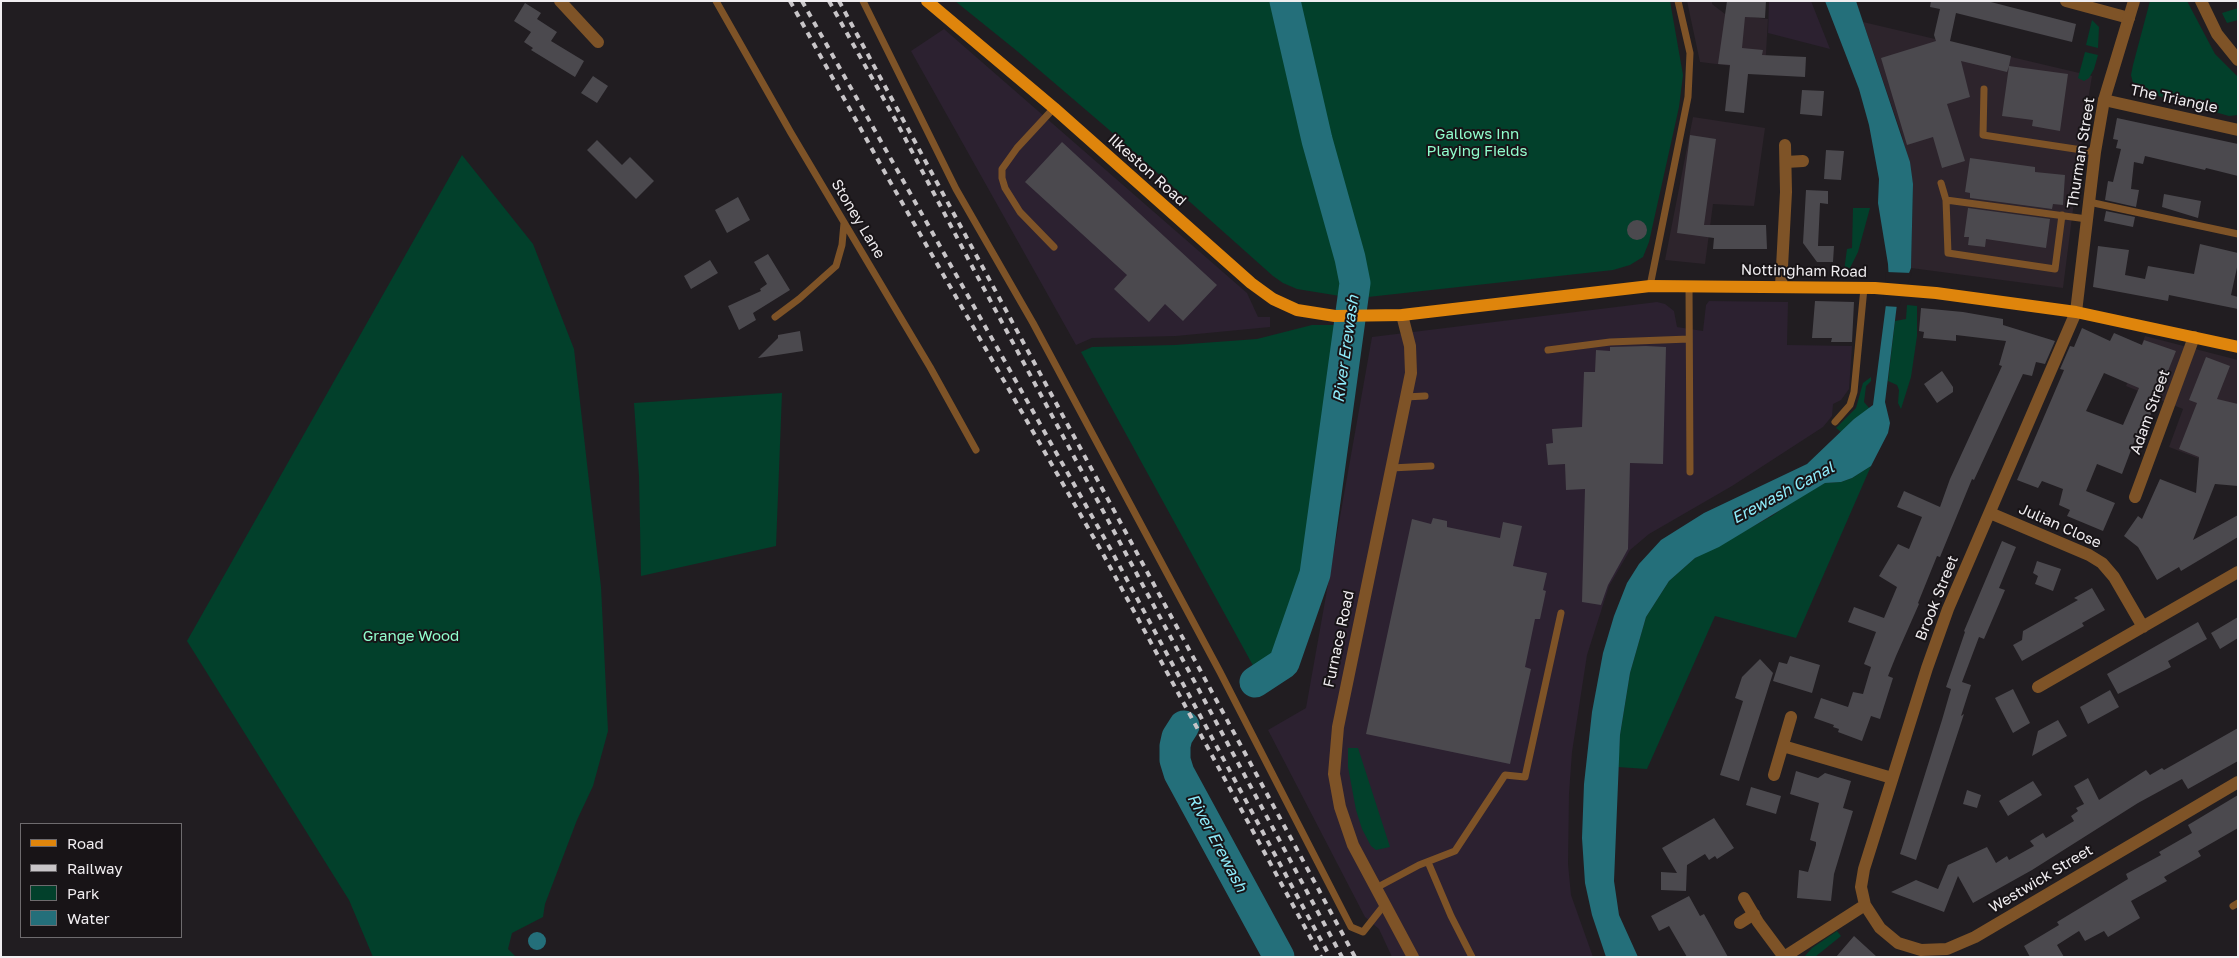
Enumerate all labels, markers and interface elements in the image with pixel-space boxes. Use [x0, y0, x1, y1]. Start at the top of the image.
street label: The Triangle [2129, 81, 2219, 117]
street label: Thurman Street [2063, 96, 2099, 210]
park label: Gallows Inn Playing Fields [1427, 125, 1527, 160]
street label: Ilkeston Road [1104, 130, 1190, 210]
street label: Stoney Lane [827, 176, 889, 262]
street label: Nottingham Road [1741, 261, 1867, 281]
water label: River Erewash [1329, 294, 1363, 404]
street label: Adam Street [2126, 367, 2174, 457]
water label: Erewash Canal [1729, 458, 1837, 528]
street label: Julian Close [2016, 500, 2104, 552]
street label: Brook Street [1912, 553, 1962, 643]
street label: Furnace Road [1320, 589, 1358, 689]
park label: Grange Wood [363, 627, 459, 645]
water label: River Erewash [1183, 791, 1251, 895]
legend [20, 823, 182, 938]
text: Road [67, 834, 104, 852]
street label: Westwick Street [1986, 841, 2096, 917]
text: Railway [67, 859, 123, 877]
text: Park [67, 884, 99, 902]
text: Water [67, 909, 110, 927]

